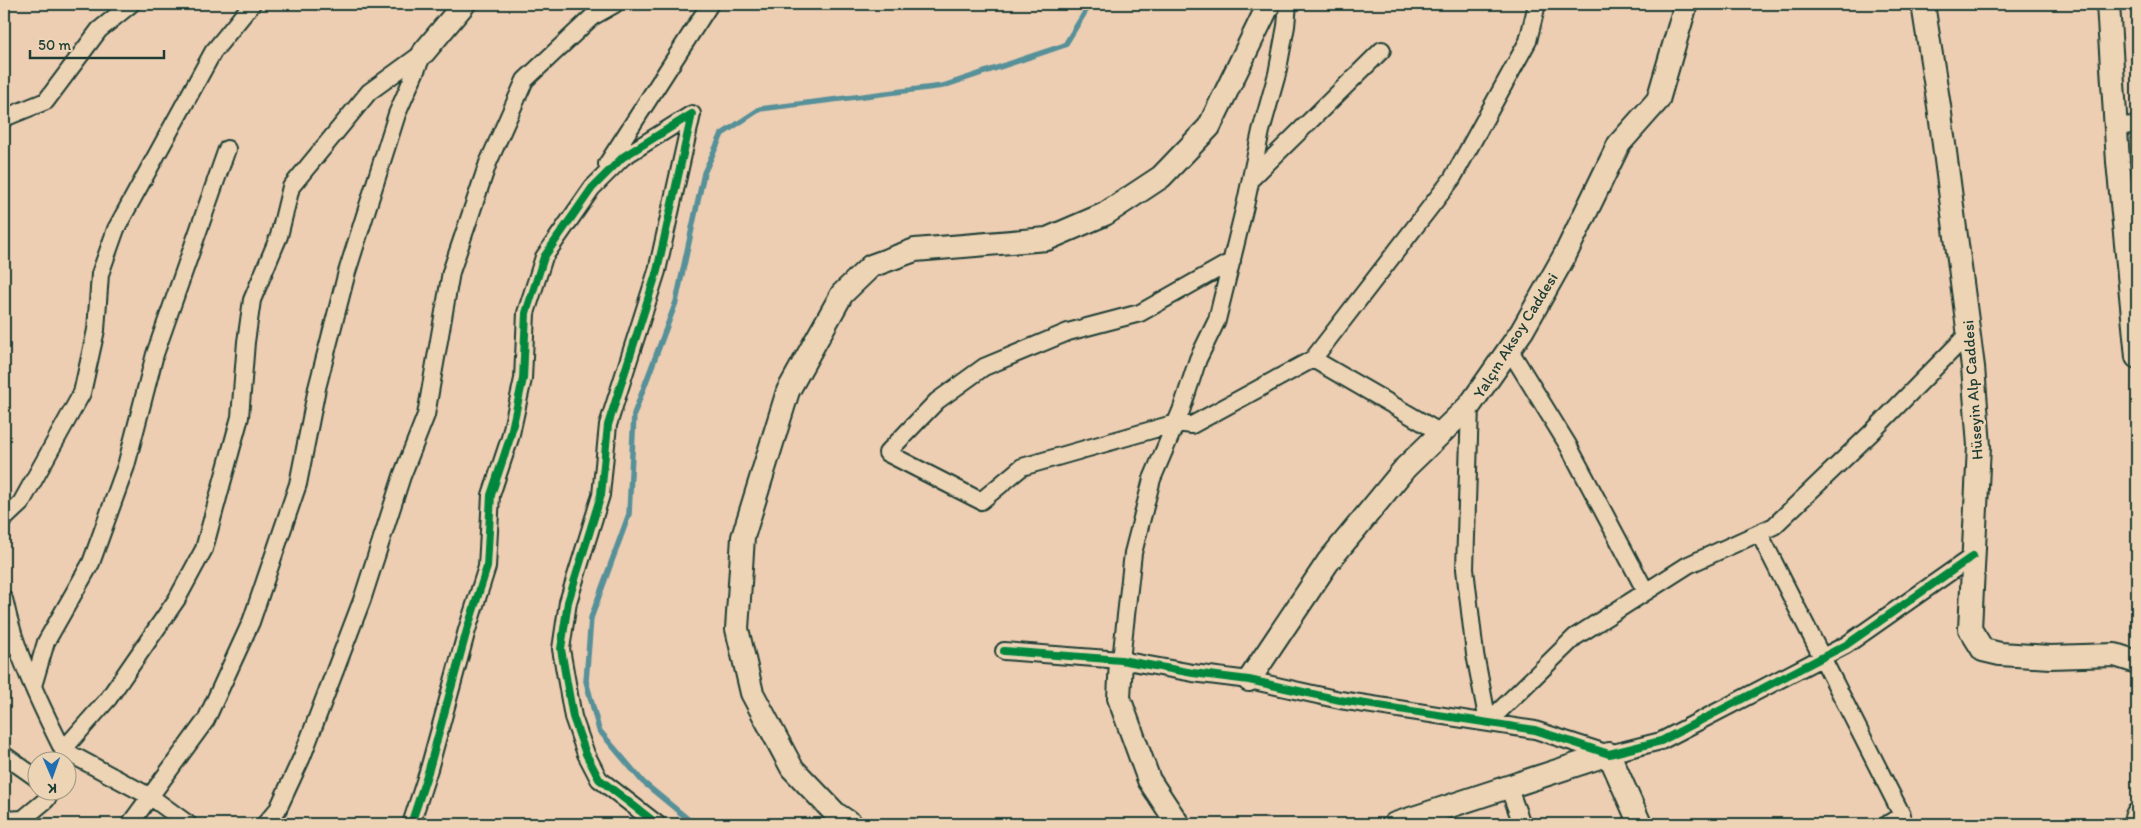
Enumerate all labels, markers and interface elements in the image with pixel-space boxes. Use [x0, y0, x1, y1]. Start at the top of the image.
scale bar [30, 28, 164, 60]
text: 50 m [38, 36, 71, 54]
street label: Yalçın Aksoy Caddesi [1469, 269, 1562, 402]
street label: Hüseyin Alp Caddesi [1958, 319, 1987, 461]
north arrow [28, 750, 78, 800]
text: K [47, 780, 57, 797]

